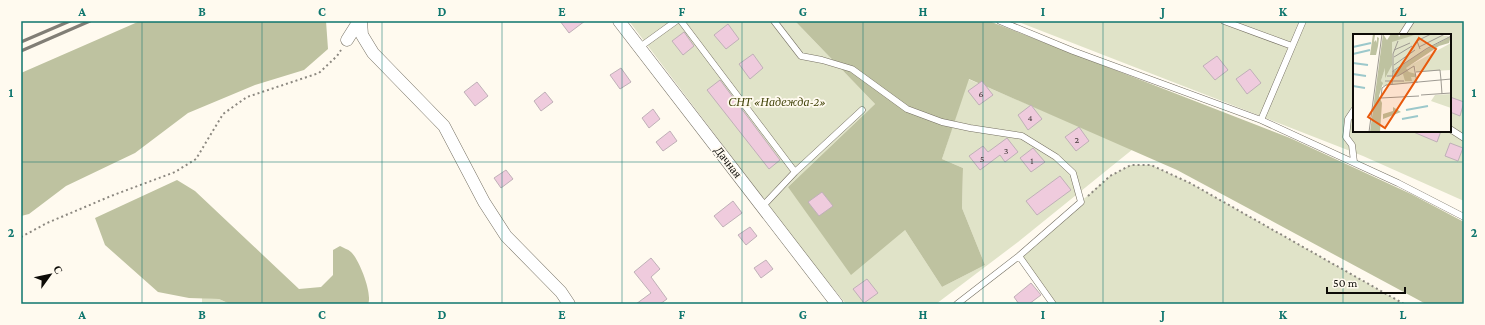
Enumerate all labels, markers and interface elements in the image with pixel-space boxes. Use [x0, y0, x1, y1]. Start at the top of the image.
text: A [77, 4, 86, 19]
text: B [198, 4, 206, 19]
text: C [318, 4, 326, 19]
text: D [438, 4, 447, 19]
text: E [558, 4, 566, 19]
text: F [679, 4, 686, 19]
text: G [799, 4, 807, 19]
text: H [919, 4, 928, 19]
text: I [1041, 4, 1045, 19]
text: J [1159, 4, 1165, 19]
text: K [1279, 4, 1288, 19]
text: L [1400, 4, 1407, 19]
inset map [1353, 34, 1451, 132]
text: 1 [9, 85, 14, 100]
text: 1 [1472, 85, 1477, 100]
house number: 6 [978, 88, 984, 99]
park label: СНТ «Надежда-2» [728, 95, 826, 109]
house number: 4 [1027, 112, 1033, 123]
house number: 2 [1075, 134, 1080, 145]
street label: Дачная [711, 143, 745, 181]
house number: 3 [1004, 145, 1009, 156]
house number: 5 [980, 153, 985, 164]
house number: 1 [1030, 155, 1034, 166]
text: 2 [8, 225, 15, 240]
text: 2 [1471, 225, 1478, 240]
north arrow [30, 255, 70, 295]
text: С [51, 263, 66, 276]
scale bar [1327, 269, 1405, 295]
text: 50 m [1333, 276, 1358, 290]
text: A [77, 307, 86, 322]
text: B [198, 307, 206, 322]
text: C [318, 307, 326, 322]
text: D [438, 307, 447, 322]
text: E [558, 307, 566, 322]
text: F [679, 307, 686, 322]
text: G [799, 307, 807, 322]
text: H [919, 307, 928, 322]
text: I [1041, 307, 1045, 322]
text: J [1159, 307, 1165, 322]
text: K [1279, 307, 1288, 322]
text: L [1400, 307, 1407, 322]

